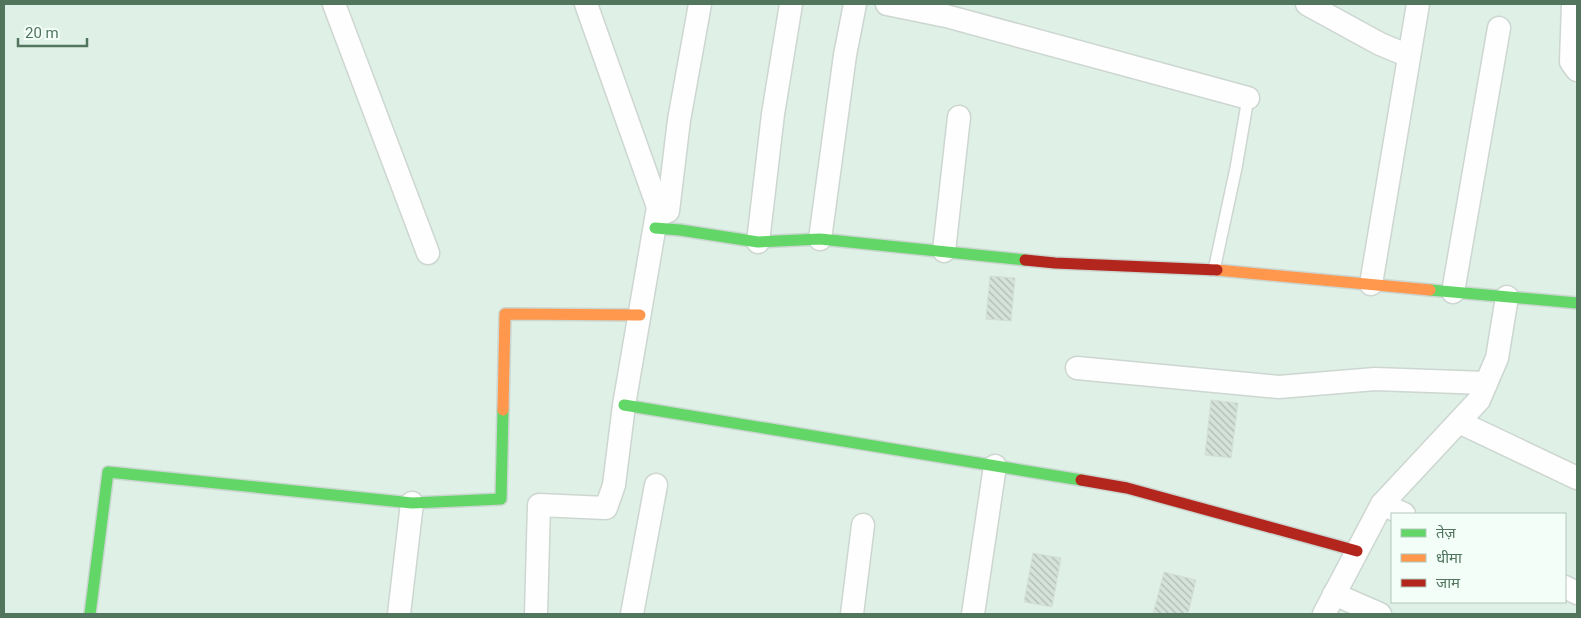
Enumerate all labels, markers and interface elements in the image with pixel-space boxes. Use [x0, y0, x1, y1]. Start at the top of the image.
scale bar [18, 15, 86, 47]
text: 20 m [25, 24, 59, 42]
legend [1391, 513, 1566, 603]
text: तेज़ [1436, 524, 1457, 542]
text: धीमा [1436, 549, 1463, 567]
text: जाम [1436, 574, 1461, 592]

